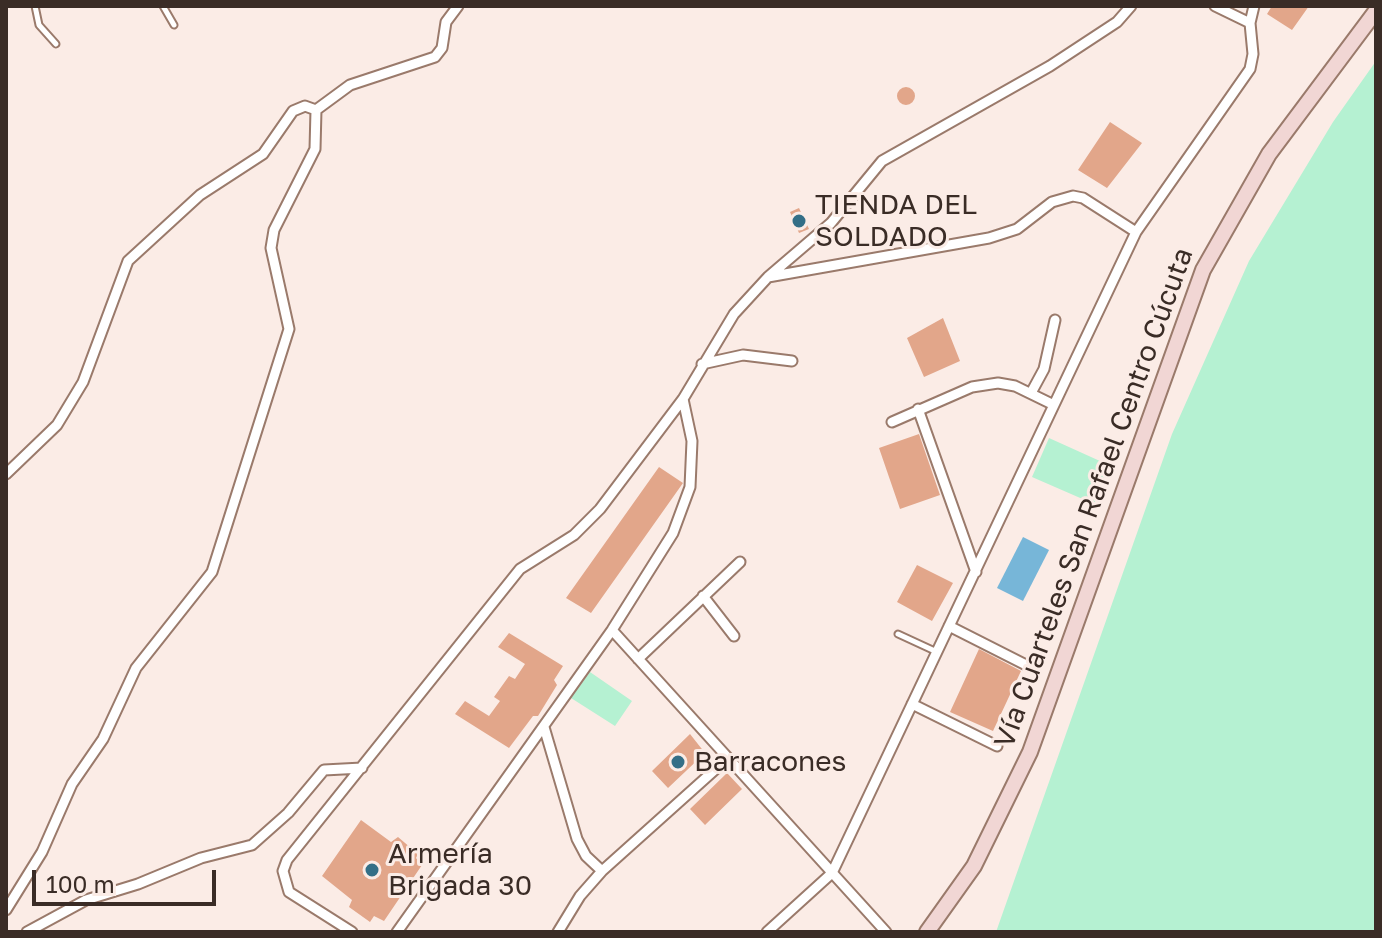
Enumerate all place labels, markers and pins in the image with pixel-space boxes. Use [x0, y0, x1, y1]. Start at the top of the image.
place label: TIENDA DEL SOLDADO [815, 188, 977, 254]
marker: TIENDA DEL SOLDADO [790, 212, 808, 230]
place label: Barracones [694, 745, 846, 779]
marker: Barracones [669, 753, 687, 771]
place label: Armería Brigada 30 [388, 837, 532, 903]
marker: Armería Brigada 30 [363, 861, 381, 879]

